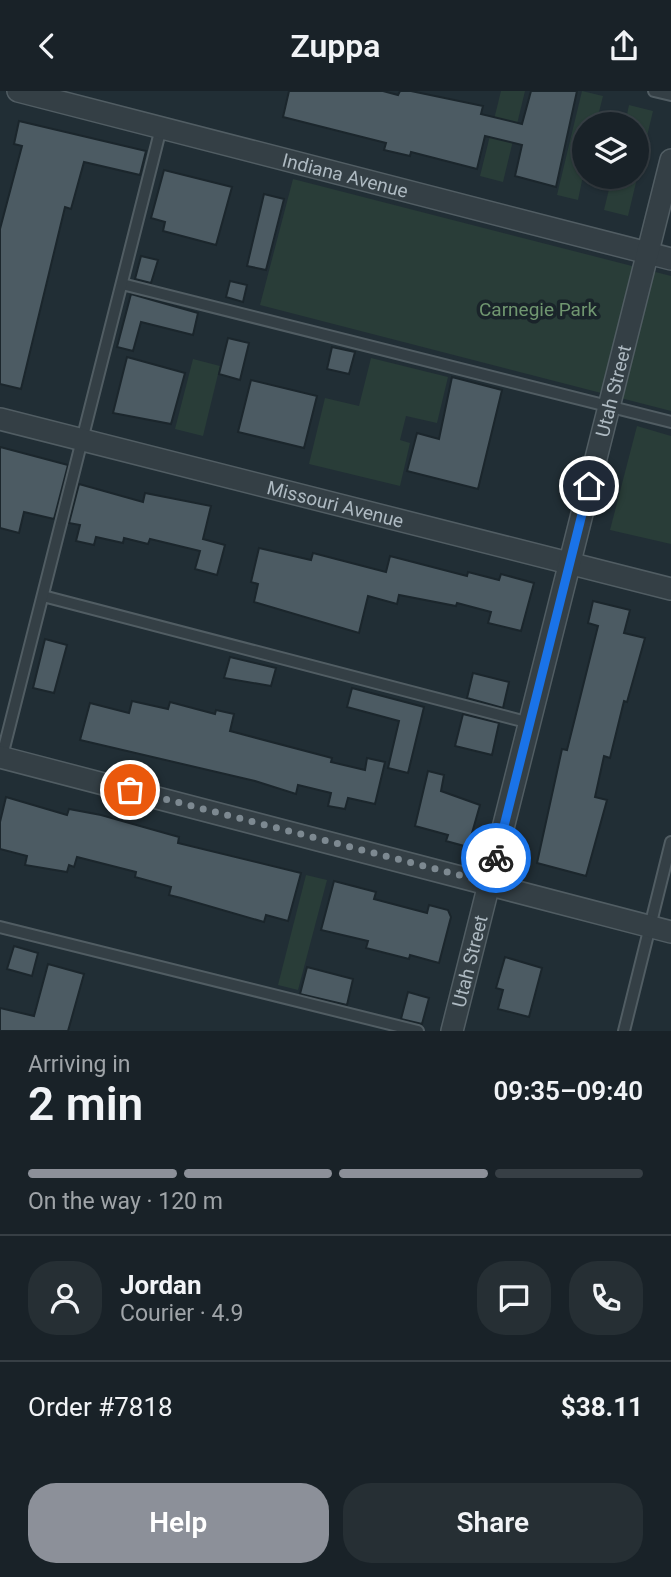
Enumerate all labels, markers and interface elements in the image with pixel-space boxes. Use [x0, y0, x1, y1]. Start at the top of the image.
icon: back [28, 27, 66, 65]
text: Zuppa [290, 27, 381, 65]
icon: share [605, 27, 643, 65]
map controls [572, 112, 649, 189]
button: layers [572, 112, 649, 189]
street label: Indiana Avenue [280, 148, 411, 203]
park label: Carnegie Park [479, 298, 597, 321]
street label: Utah Street [591, 343, 636, 440]
pin [559, 456, 619, 516]
icon: home [570, 467, 608, 505]
street label: Missouri Avenue [265, 476, 406, 533]
pin [100, 760, 160, 820]
icon: bag [111, 771, 149, 809]
courier [461, 823, 531, 893]
icon: bike [477, 839, 515, 877]
street label: Utah Street [447, 913, 493, 1010]
text: Arriving in [28, 1051, 131, 1078]
text: 09:35–09:40 [493, 1076, 643, 1106]
text: 2 min [28, 1077, 143, 1131]
text: On the way · 120 m [28, 1188, 223, 1215]
button: person [28, 1261, 102, 1335]
button: chat [477, 1261, 551, 1335]
button: phone [569, 1261, 643, 1335]
text: Jordan [120, 1270, 202, 1300]
text: Courier · 4.9 [120, 1300, 243, 1327]
text: Order #7818 [28, 1392, 173, 1422]
text: $38.11 [561, 1392, 643, 1422]
button: Help [28, 1483, 329, 1563]
button: Share [343, 1483, 643, 1563]

